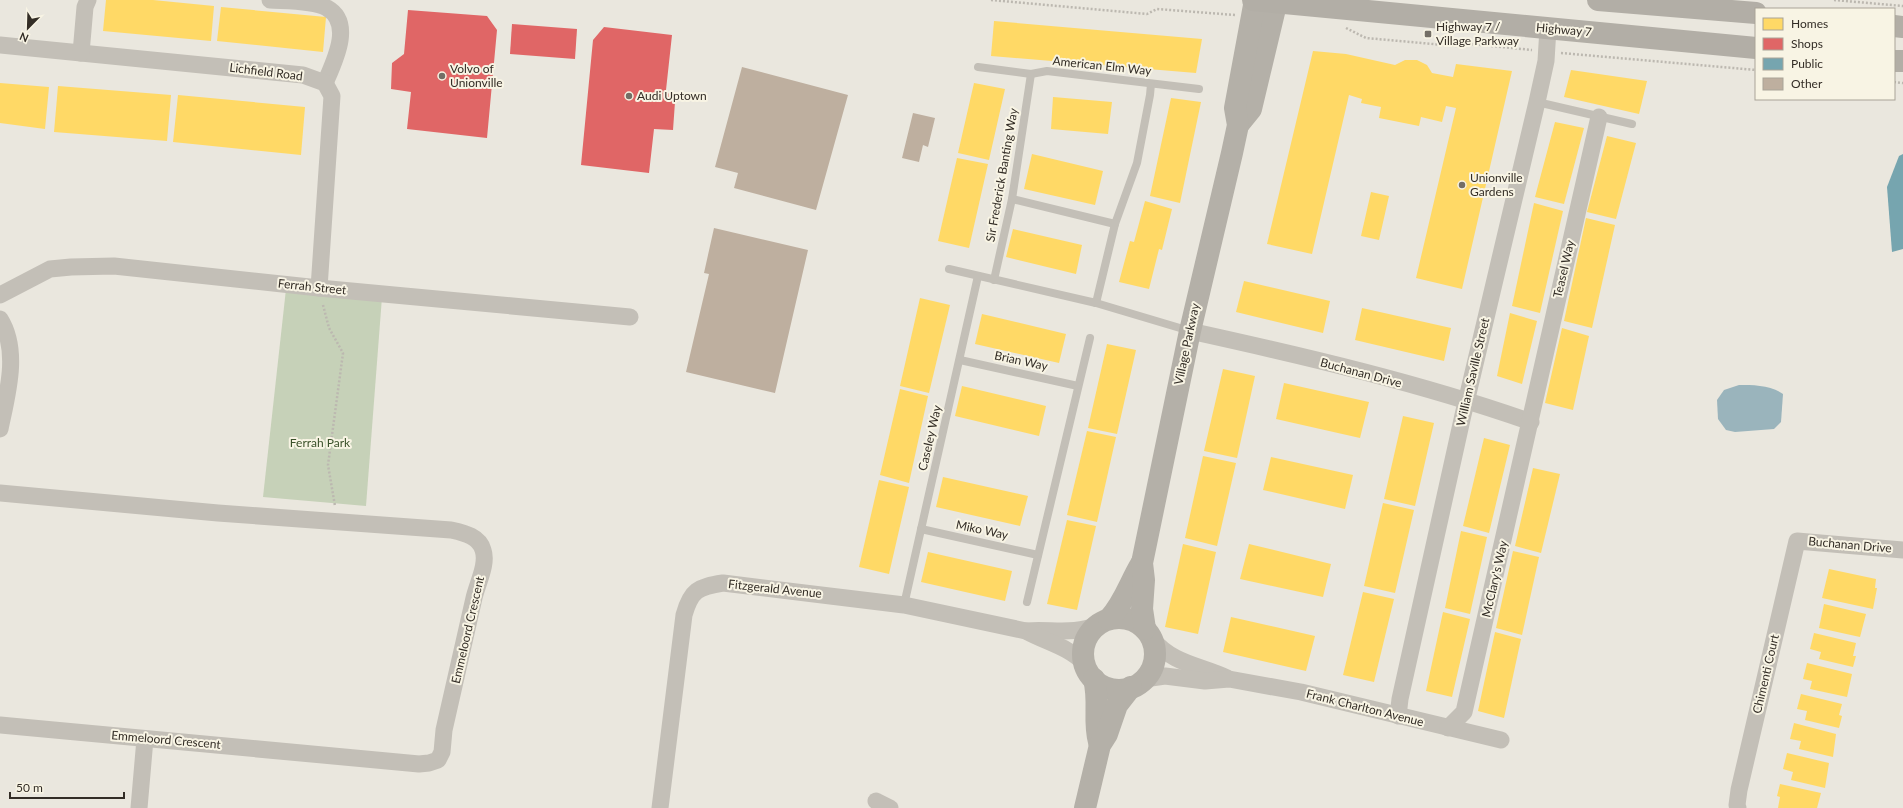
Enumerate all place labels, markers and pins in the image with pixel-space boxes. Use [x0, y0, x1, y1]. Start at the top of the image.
place label: Highway 7 / Village Parkway [1436, 19, 1520, 48]
marker: Highway 7 / Village Parkway [1423, 29, 1433, 39]
place label: Volvo of Unionville [450, 61, 503, 90]
marker: Volvo of Unionville [437, 71, 447, 81]
place label: Audi Uptown [637, 88, 707, 103]
marker: Audi Uptown [624, 91, 634, 101]
place label: Unionville Gardens [1470, 170, 1523, 199]
marker: Unionville Gardens [1457, 180, 1467, 190]

